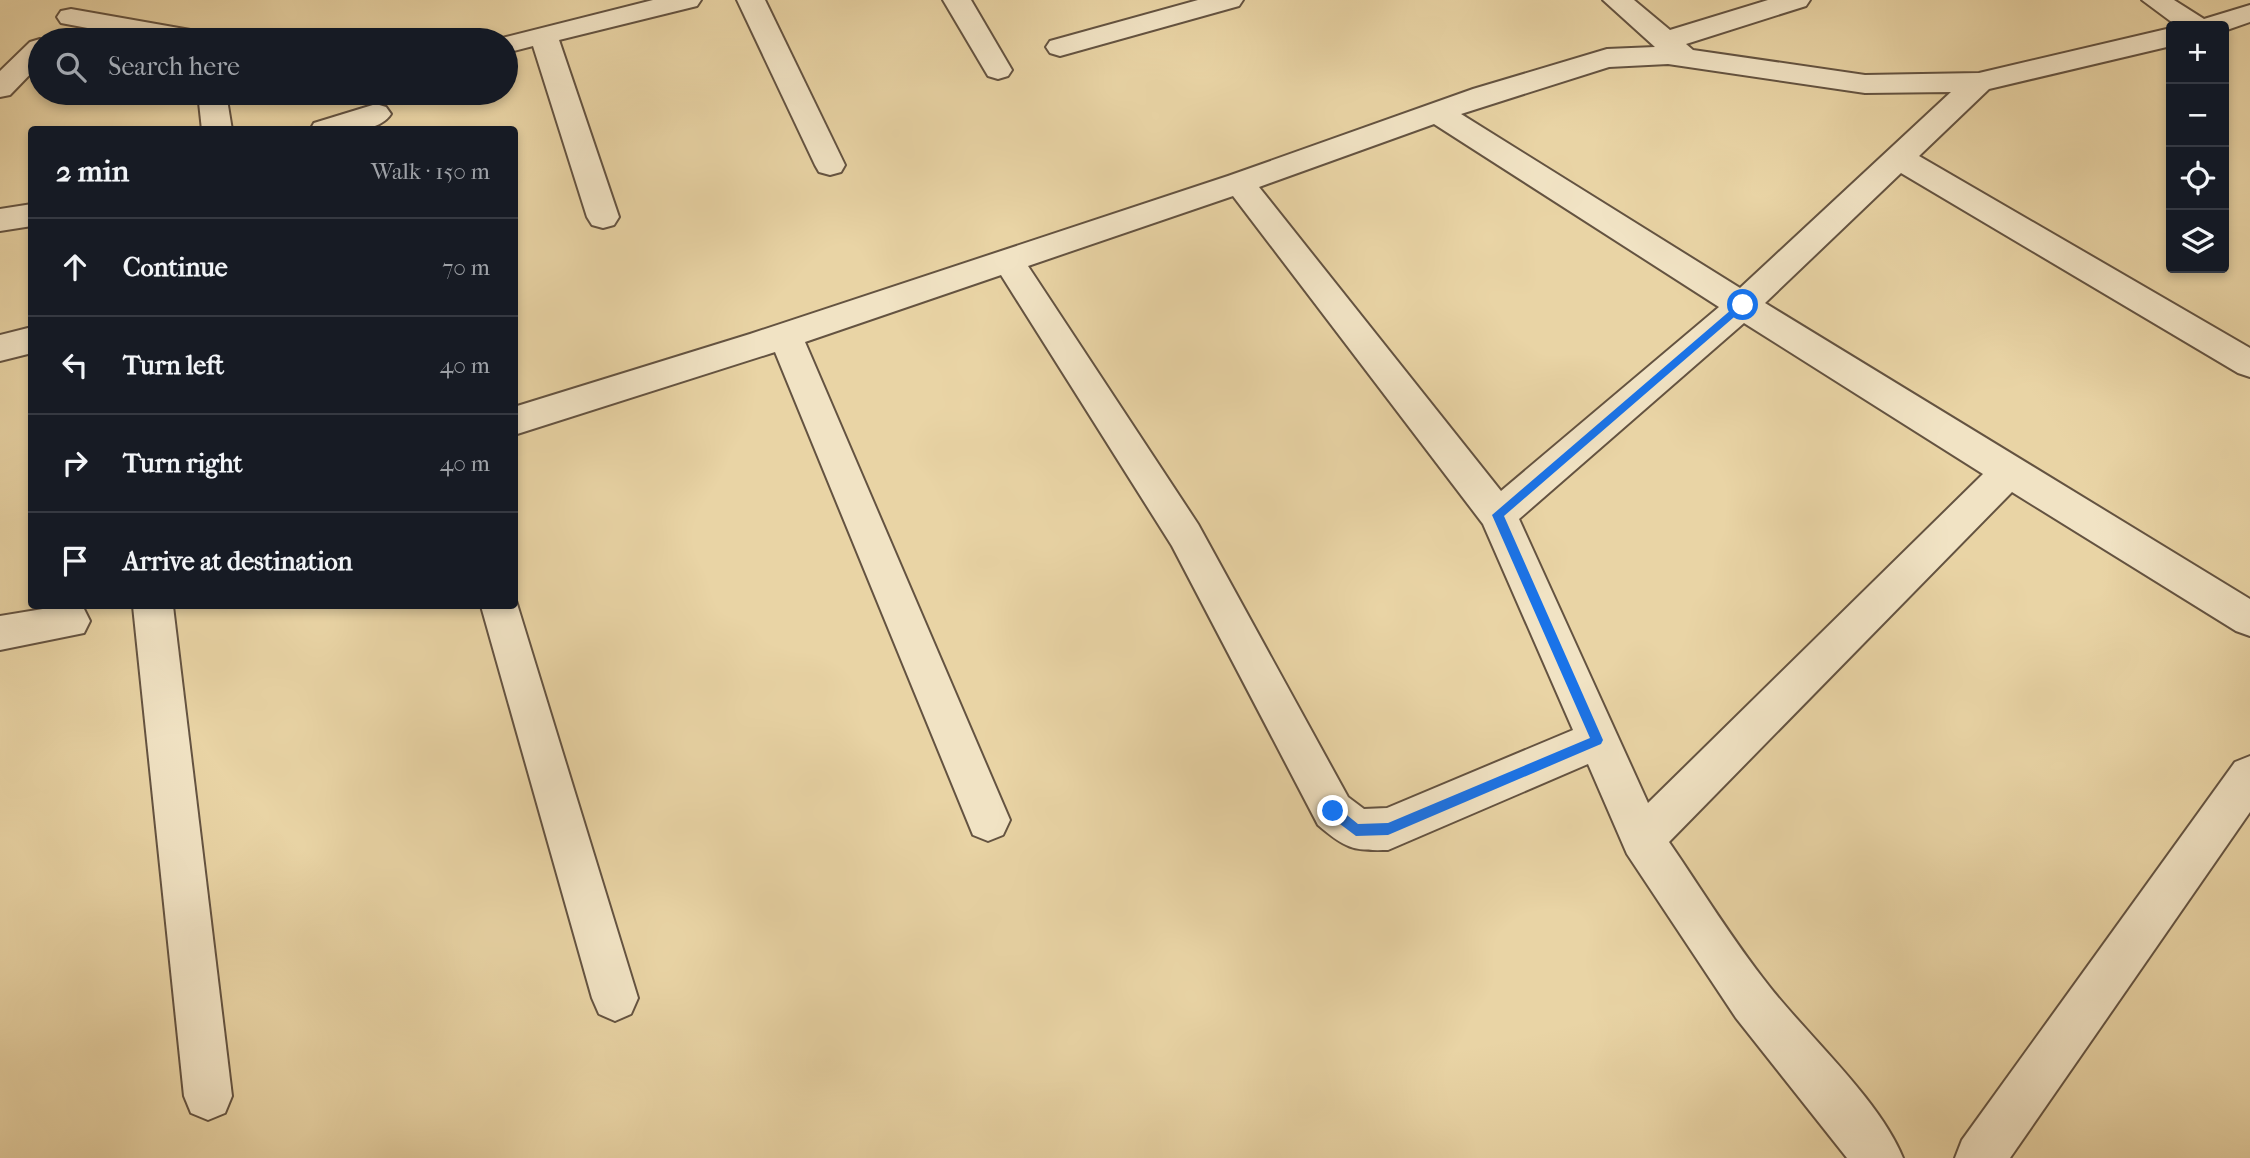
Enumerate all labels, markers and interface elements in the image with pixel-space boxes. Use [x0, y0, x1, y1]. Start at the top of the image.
map controls [2166, 21, 2229, 273]
button: + [2166, 21, 2229, 84]
search box [28, 28, 518, 105]
icon: search [52, 48, 90, 86]
text: Search here [108, 51, 240, 82]
button: − [2166, 84, 2229, 147]
button: locate [2166, 147, 2229, 210]
text: 2 min [56, 154, 129, 189]
text: Walk · 150 m [371, 158, 490, 185]
button: layers [2166, 210, 2229, 273]
icon: ahead [56, 248, 94, 286]
text: Continue [123, 252, 228, 283]
text: 70 m [442, 254, 490, 281]
route start [1727, 289, 1758, 320]
icon: left [56, 346, 94, 384]
text: Turn left [123, 350, 224, 381]
text: 40 m [440, 352, 490, 379]
icon: right [56, 444, 94, 482]
text: Turn right [123, 448, 243, 479]
text: 40 m [440, 450, 490, 477]
icon: arrive [56, 542, 94, 580]
text: Arrive at destination [123, 546, 353, 577]
route end [1317, 795, 1348, 826]

